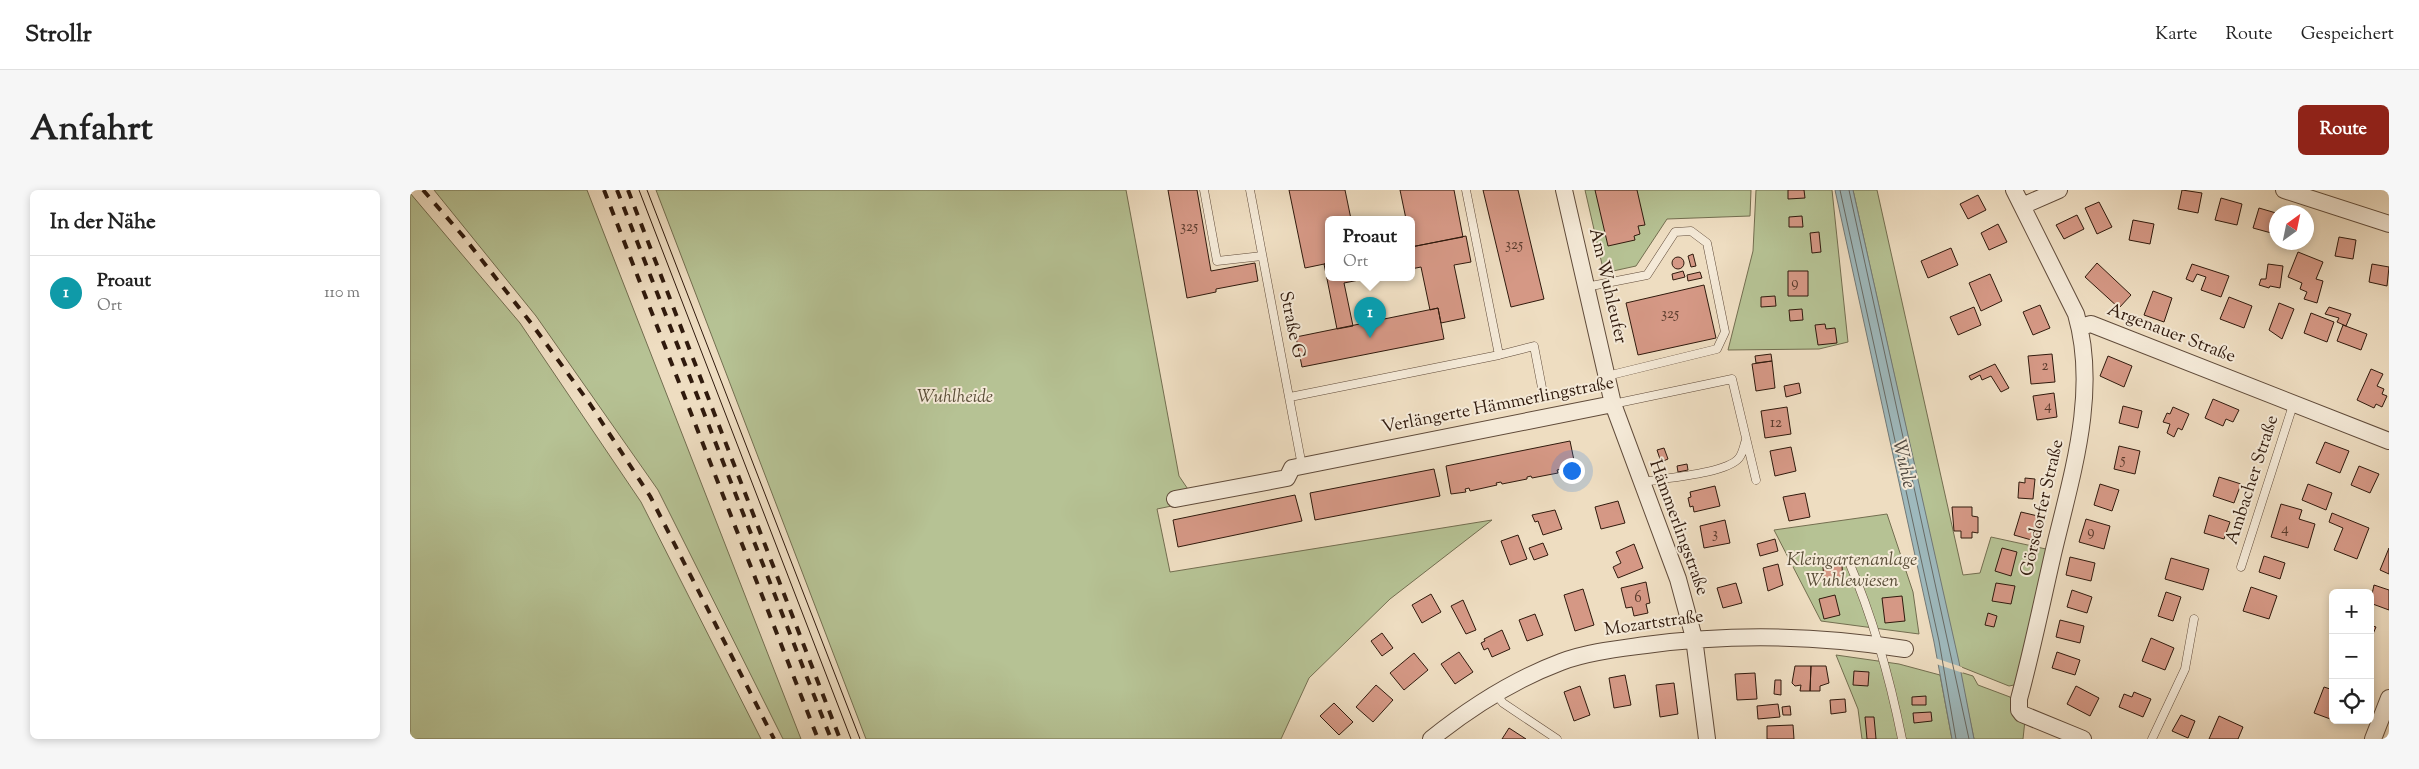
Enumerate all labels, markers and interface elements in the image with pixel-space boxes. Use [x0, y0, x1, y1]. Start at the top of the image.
text: Strollr [25, 18, 92, 52]
text: Karte [2155, 22, 2198, 48]
text: Route [2226, 22, 2273, 48]
text: Gespeichert [2301, 22, 2394, 48]
text: Anfahrt [30, 105, 153, 156]
button: Route [2298, 105, 2389, 155]
north arrow [2269, 205, 2314, 250]
text: In der Nähe [50, 208, 156, 238]
popup [1325, 216, 1415, 281]
house number: 325 [1180, 217, 1198, 238]
text: Proaut [1343, 224, 1397, 251]
street label: Am Wuhleufer [1581, 226, 1633, 347]
house number: 325 [1505, 235, 1523, 256]
text: Ort [1343, 251, 1368, 274]
text: Proaut [97, 268, 151, 295]
house number: 9 [1791, 273, 1799, 294]
text: 1 [63, 282, 69, 305]
text: 110 m [324, 282, 360, 305]
street label: Straße G [1271, 289, 1311, 361]
text: Ort [97, 295, 122, 318]
pin: 1 [1354, 297, 1386, 338]
street label: Argenauer Straße [2103, 298, 2239, 370]
house number: 325 [1661, 304, 1679, 325]
house number: 2 [2041, 356, 2049, 377]
street label: Verlängerte Hämmerlingstraße [1379, 371, 1617, 441]
park label: Wuhlheide [917, 385, 993, 411]
house number: 4 [2044, 396, 2052, 417]
street label: Ambacher Straße [2220, 412, 2286, 548]
house number: 12 [1770, 413, 1782, 434]
water label: Wuhle [1884, 437, 1922, 492]
street label: Görsdorfer Straße [2015, 437, 2071, 579]
house number: 5 [2119, 450, 2126, 471]
street label: Hämmerlingstraße [1641, 456, 1715, 600]
your location [1559, 458, 1585, 484]
house number: 4 [2281, 519, 2289, 540]
house number: 9 [2087, 522, 2095, 543]
house number: 3 [1712, 524, 1718, 545]
park label: Kleingartenanlage Wuhlewiesen [1787, 548, 1917, 595]
house number: 6 [1634, 588, 1642, 609]
map controls [2329, 589, 2374, 724]
button: + [2329, 589, 2374, 634]
street label: Mozartstraße [1603, 604, 1705, 644]
button: − [2329, 634, 2374, 679]
button: locate [2329, 679, 2374, 724]

